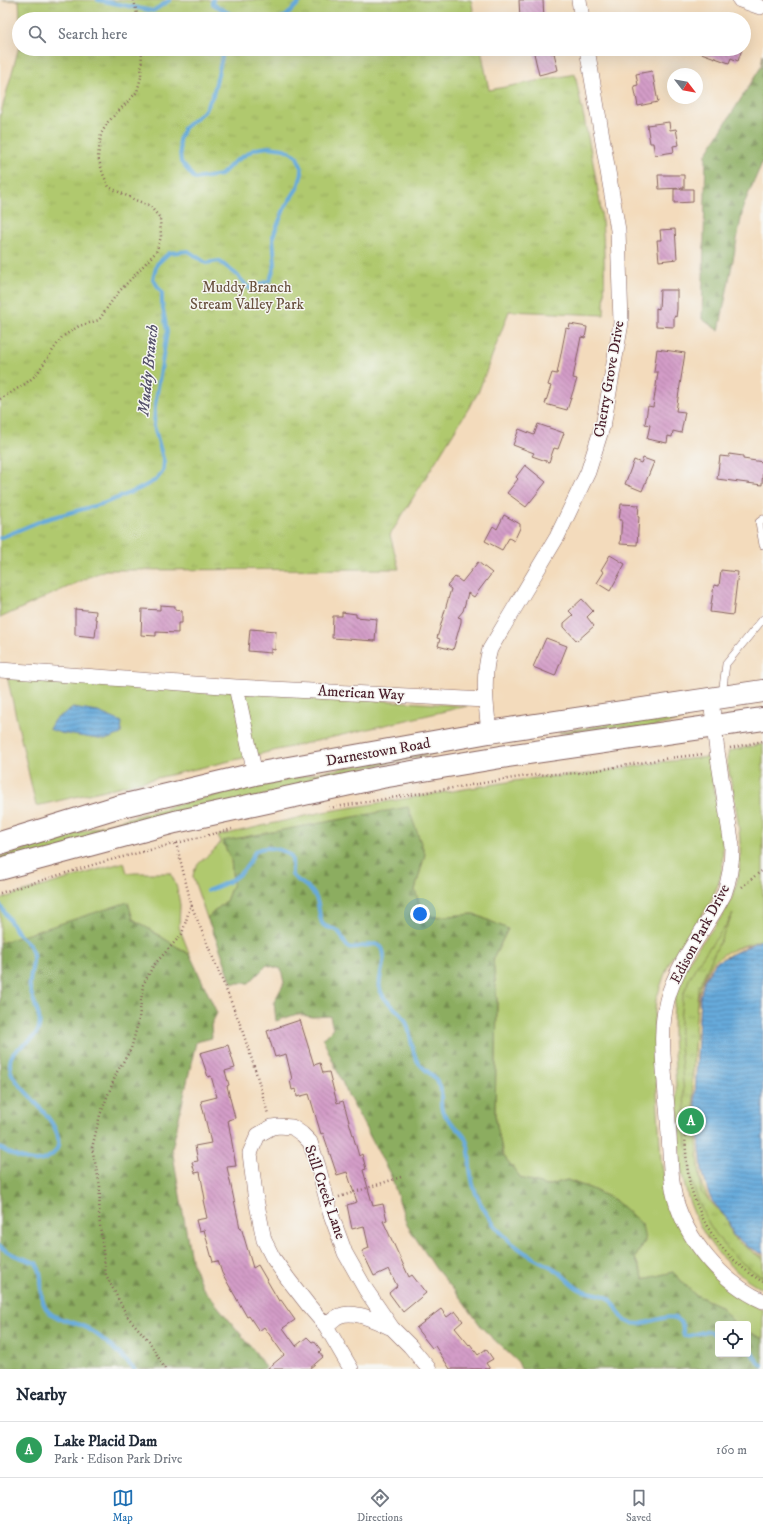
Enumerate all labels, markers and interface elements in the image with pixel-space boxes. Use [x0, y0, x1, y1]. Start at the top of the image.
search box [12, 12, 751, 56]
icon: search [26, 23, 48, 45]
text: Search here [58, 25, 127, 44]
north arrow [667, 68, 703, 104]
park label: Muddy Branch Stream Valley Park [190, 278, 304, 314]
street label: Cherry Grove Drive [589, 319, 629, 439]
water label: Muddy Branch [133, 324, 163, 417]
street label: American Way [317, 681, 406, 705]
street label: Darnestown Road [324, 733, 432, 771]
street label: Edison Park Drive [666, 881, 734, 987]
your location [410, 904, 430, 924]
pin: A [678, 1106, 704, 1136]
street label: Still Creek Lane [300, 1142, 350, 1242]
map controls [715, 1321, 751, 1357]
button: locate [715, 1321, 751, 1357]
text: Nearby [16, 1384, 66, 1406]
text: Lake Placid Dam [54, 1432, 157, 1451]
text: A [25, 1442, 33, 1458]
text: 160 m [716, 1442, 747, 1458]
text: Park · Edison Park Drive [54, 1451, 182, 1467]
tab: Map [112, 1487, 134, 1525]
tab: Directions [357, 1487, 403, 1525]
tab: Saved [626, 1487, 651, 1525]

